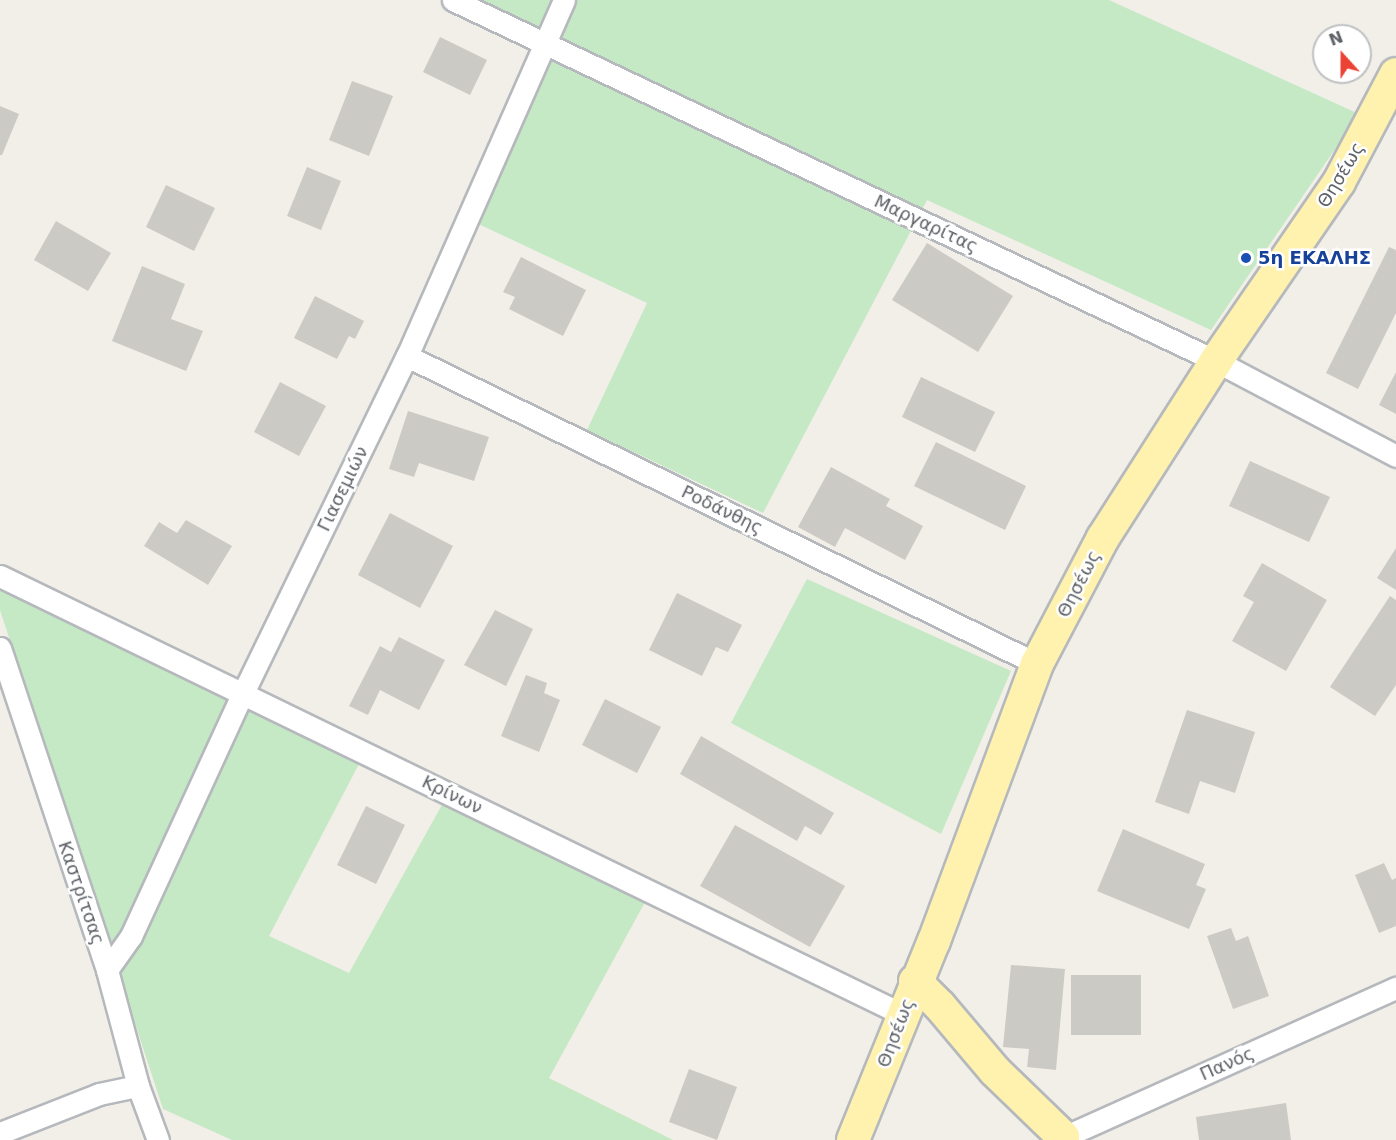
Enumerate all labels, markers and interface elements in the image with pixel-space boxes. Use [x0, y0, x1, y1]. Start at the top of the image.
north arrow [1312, 24, 1372, 84]
text: N [1326, 27, 1346, 50]
street label: Θησέως [1313, 138, 1369, 212]
street label: Μαργαρίτας [871, 191, 981, 257]
place label: 5η ΕΚΑΛΗΣ [1258, 247, 1371, 269]
marker: 5η ΕΚΑΛΗΣ [1239, 251, 1253, 265]
street label: Γιασεμιών [313, 443, 373, 535]
street label: Ροδάνθης [678, 481, 766, 539]
street label: Θησέως [1053, 547, 1105, 621]
street label: Κρίνων [418, 771, 486, 819]
street label: Καστρίτσας [53, 838, 109, 948]
street label: Θησέως [873, 995, 919, 1071]
street label: Πανός [1197, 1043, 1257, 1085]

